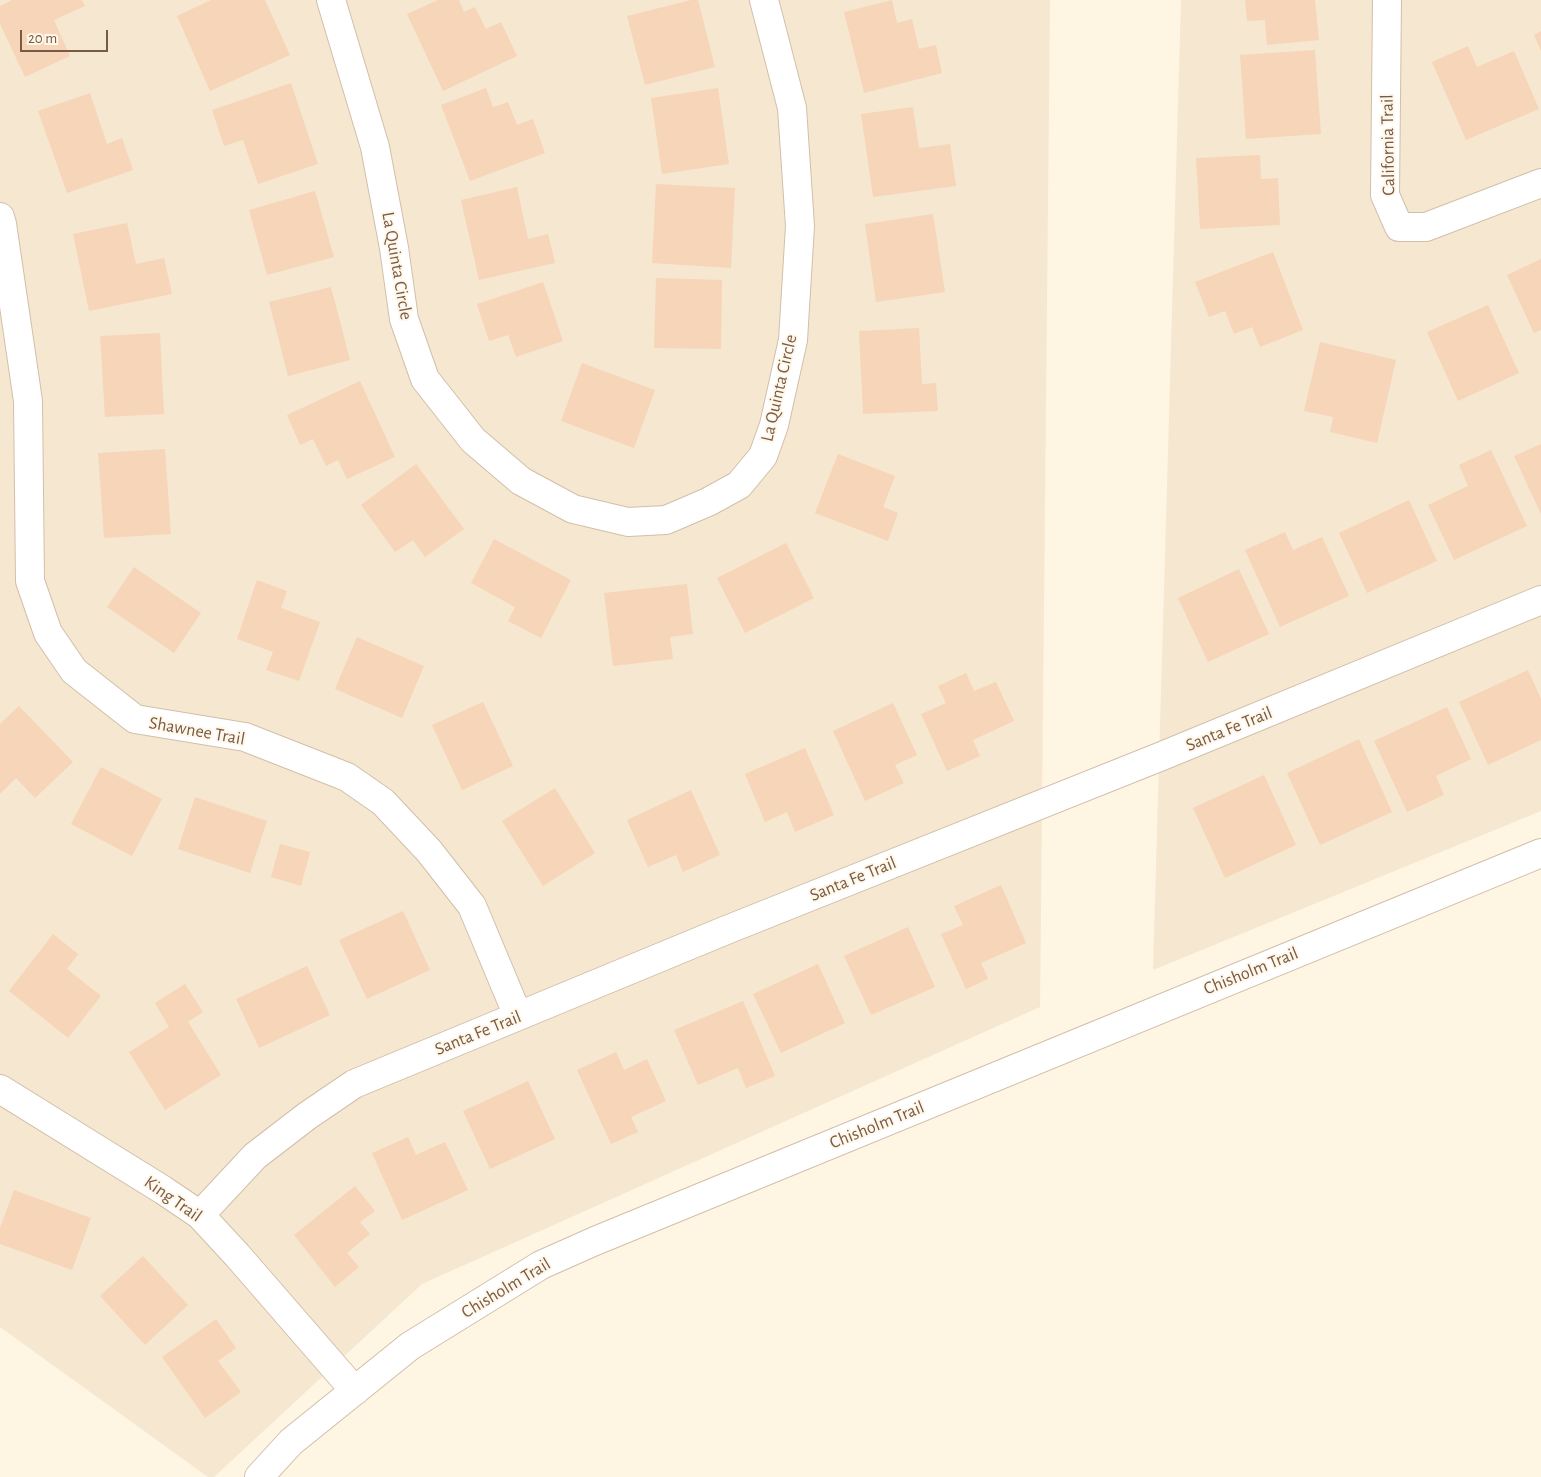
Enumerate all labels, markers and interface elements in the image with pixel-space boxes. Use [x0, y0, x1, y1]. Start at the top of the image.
scale bar [22, 20, 110, 52]
text: 20 m [28, 31, 57, 46]
street label: California Trail [1376, 94, 1400, 196]
street label: La Quinta Circle [377, 210, 417, 322]
street label: La Quinta Circle [756, 332, 802, 444]
street label: Santa Fe Trail [1183, 702, 1275, 756]
street label: Shawnee Trail [147, 712, 247, 750]
street label: Santa Fe Trail [807, 852, 899, 906]
street label: Chisholm Trail [1201, 942, 1301, 1000]
street label: Santa Fe Trail [432, 1006, 524, 1060]
street label: Chisholm Trail [827, 1096, 927, 1154]
street label: King Trail [140, 1171, 206, 1227]
street label: Chisholm Trail [458, 1253, 554, 1323]

